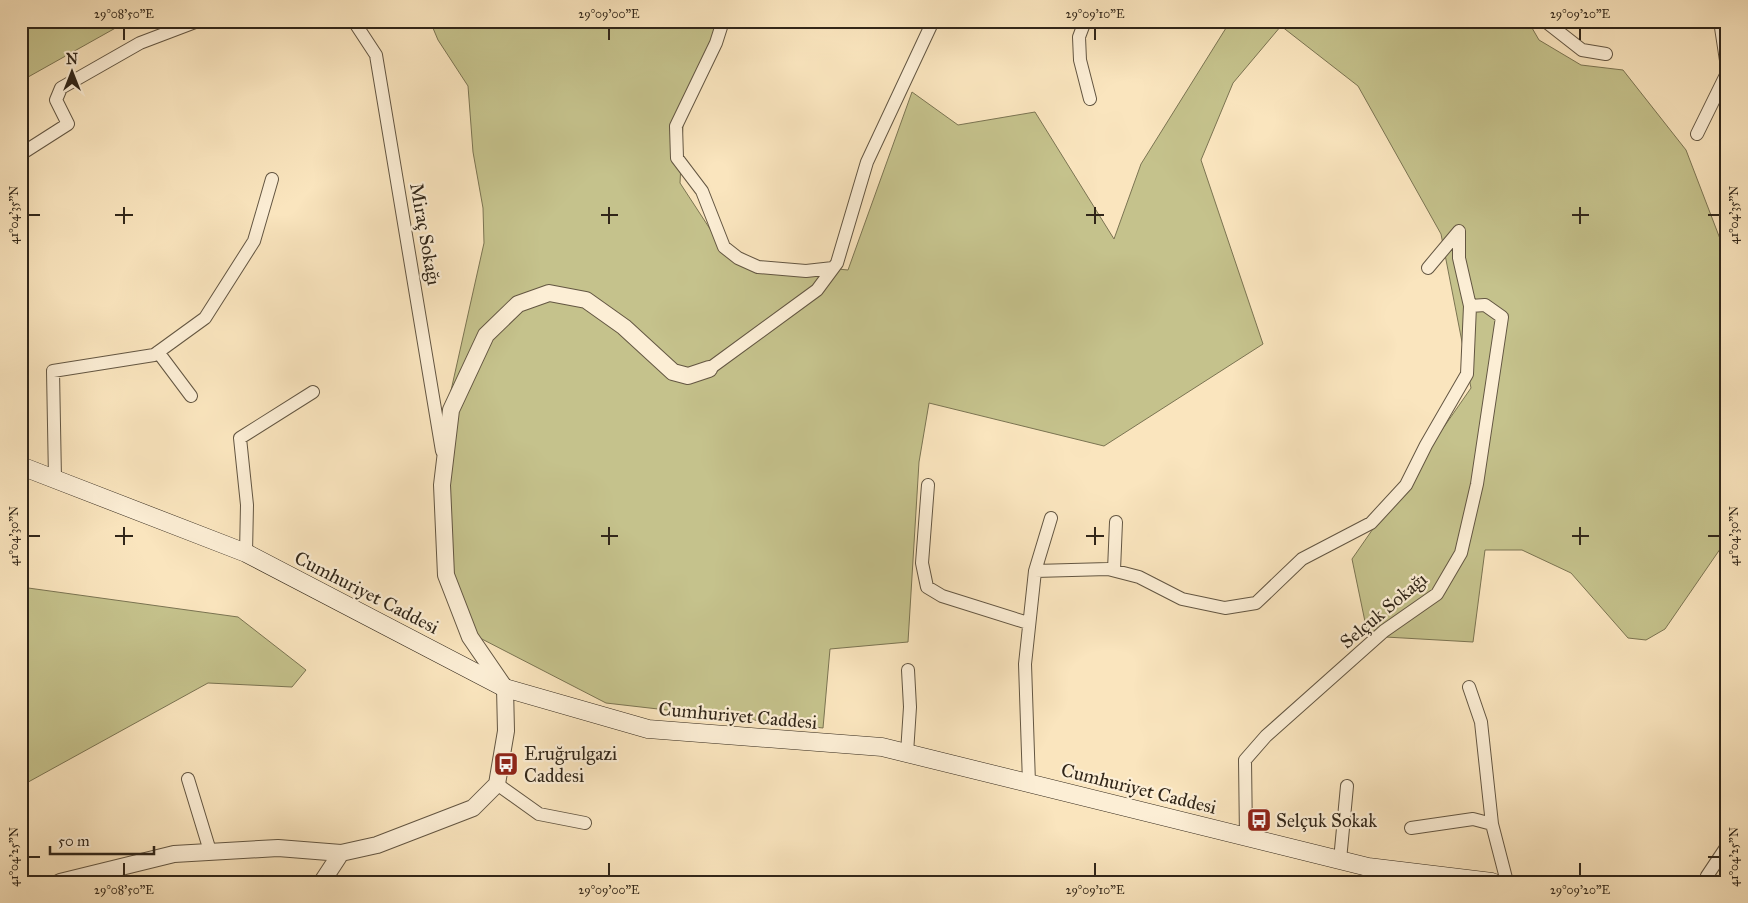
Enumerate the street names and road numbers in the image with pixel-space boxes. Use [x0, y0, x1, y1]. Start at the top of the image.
street label: Miraç Sokağı [404, 181, 446, 287]
street label: Cumhuriyet Caddesi [291, 546, 443, 639]
street label: Selçuk Sokağı [1335, 567, 1432, 654]
street label: Cumhuriyet Caddesi [658, 697, 818, 734]
street label: Cumhuriyet Caddesi [1059, 758, 1219, 819]

